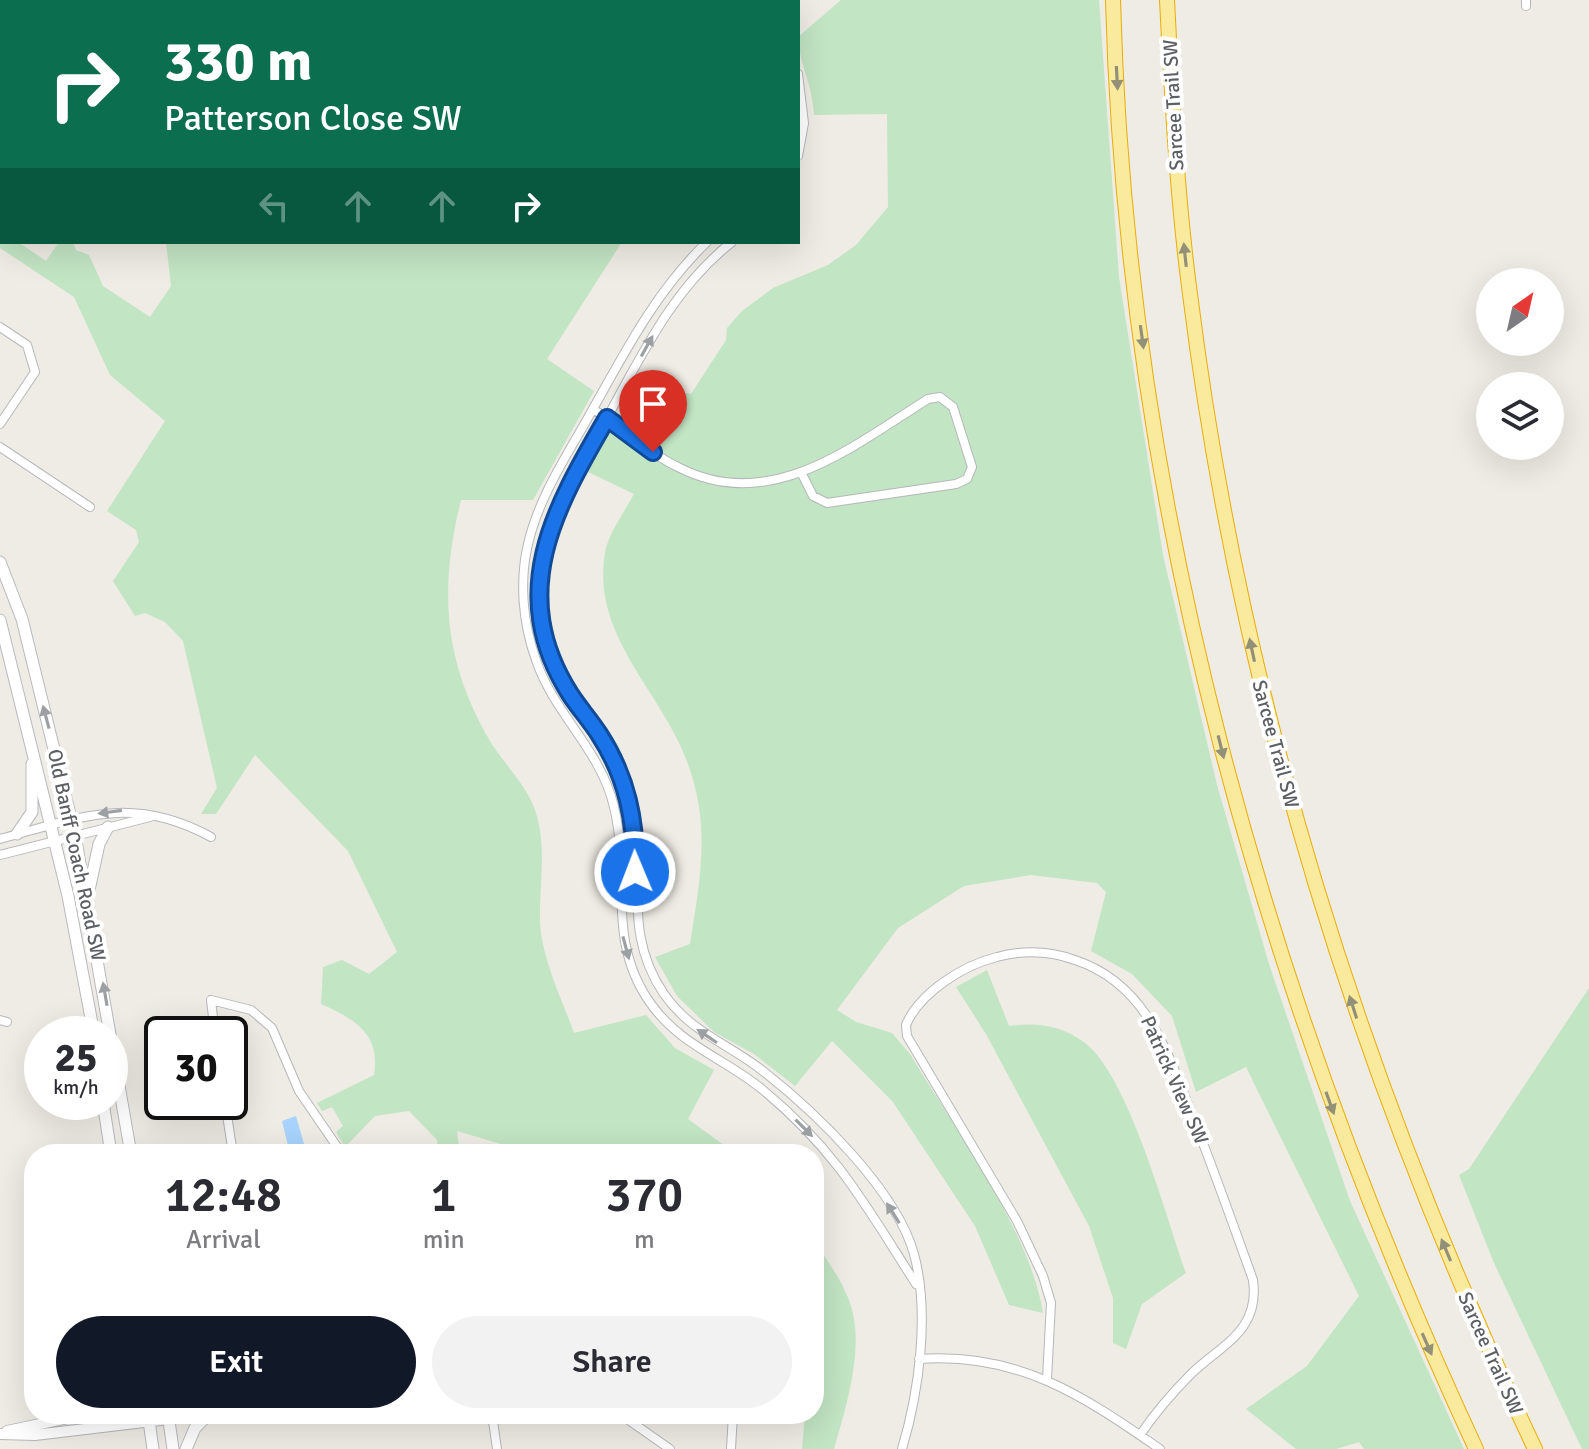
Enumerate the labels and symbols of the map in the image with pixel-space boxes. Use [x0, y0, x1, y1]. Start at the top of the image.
street label: Sarcee Trail SW [1158, 39, 1189, 171]
one-way arrow [1111, 66, 1124, 91]
one-way arrow [1179, 242, 1192, 267]
north arrow [1476, 268, 1564, 356]
one-way arrow [1136, 324, 1149, 349]
one-way arrow [640, 335, 654, 357]
pin [619, 370, 687, 452]
one-way arrow [1245, 637, 1258, 662]
street label: Sarcee Trail SW [1246, 677, 1305, 811]
one-way arrow [39, 704, 52, 728]
one-way arrow [1215, 735, 1228, 760]
street label: Old Banff Coach Road SW [42, 747, 111, 963]
one-way arrow [98, 806, 123, 819]
position arrow [593, 830, 677, 914]
one-way arrow [620, 936, 632, 961]
one-way arrow [99, 981, 111, 1006]
one-way arrow [1346, 995, 1358, 1019]
street label: Patrick View SW [1135, 1012, 1214, 1148]
speed limit sign: 30 [144, 1016, 248, 1120]
one-way arrow [697, 1029, 718, 1044]
one-way arrow [1325, 1091, 1337, 1115]
one-way arrow [794, 1118, 813, 1136]
one-way arrow [885, 1203, 900, 1224]
one-way arrow [1439, 1238, 1452, 1262]
street label: Sarcee Trail SW [1452, 1288, 1529, 1418]
one-way arrow [1421, 1332, 1434, 1355]

